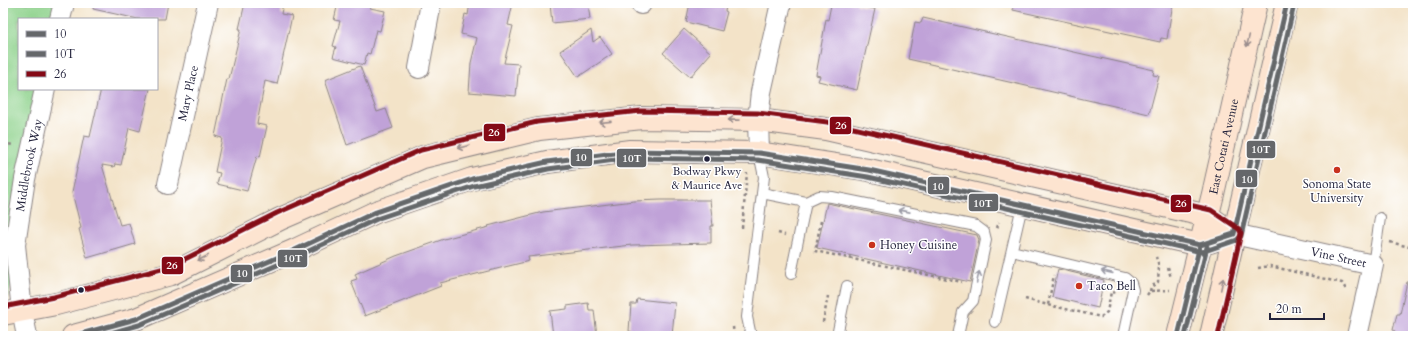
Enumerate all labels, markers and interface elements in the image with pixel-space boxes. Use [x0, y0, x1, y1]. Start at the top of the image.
legend [18, 18, 158, 90]
text: 10 [54, 26, 66, 42]
one-way arrow [1243, 34, 1251, 47]
text: 10T [54, 46, 75, 62]
street label: Mary Place [174, 64, 202, 123]
text: 26 [54, 66, 66, 82]
street label: East Cotati Avenue [1205, 97, 1242, 196]
one-way arrow [728, 116, 741, 124]
line badge: 26 [829, 116, 852, 135]
street label: Middlebrook Way [12, 117, 46, 213]
one-way arrow [599, 118, 612, 126]
text: 26 [835, 118, 847, 133]
line badge: 26 [483, 123, 506, 142]
text: 26 [488, 125, 500, 140]
line badge: 10T [1246, 140, 1276, 159]
text: 10T [1251, 142, 1271, 157]
one-way arrow [457, 144, 470, 152]
line badge: 10 [570, 148, 593, 167]
line badge: 10T [616, 148, 647, 168]
text: 10 [575, 150, 587, 165]
text: 10T [622, 151, 642, 166]
marker: Bodway Pkwy & Maurice Ave [702, 154, 712, 164]
place label: Bodway Pkwy & Maurice Ave [672, 164, 742, 193]
marker: Sonoma State University [1332, 165, 1342, 175]
line badge: 10 [1235, 169, 1258, 188]
text: 10 [1241, 172, 1253, 187]
line badge: 10 [927, 176, 950, 195]
place label: Sonoma State University [1303, 176, 1371, 206]
text: 10 [932, 179, 944, 194]
line badge: 10T [968, 193, 999, 212]
line badge: 26 [1170, 194, 1192, 213]
text: 10T [973, 196, 993, 211]
text: 26 [1175, 196, 1187, 211]
one-way arrow [898, 207, 911, 215]
place label: Honey Cuisine [880, 237, 957, 253]
marker: Honey Cuisine [867, 240, 877, 250]
street label: Vine Street [1309, 243, 1368, 271]
line badge: 10T [277, 249, 308, 268]
text: 10T [283, 251, 303, 266]
one-way arrow [197, 255, 209, 262]
line badge: 26 [161, 256, 184, 275]
text: 26 [166, 258, 178, 273]
line badge: 10 [230, 264, 253, 283]
text: 10 [236, 266, 248, 281]
one-way arrow [1101, 268, 1114, 276]
one-way arrow [975, 271, 983, 284]
place label: Taco Bell [1087, 278, 1136, 294]
one-way arrow [1219, 278, 1227, 291]
marker: Taco Bell [1074, 281, 1084, 291]
unlabelled marker [76, 285, 86, 295]
scale bar [1270, 295, 1324, 321]
text: 20 m [1276, 301, 1303, 317]

